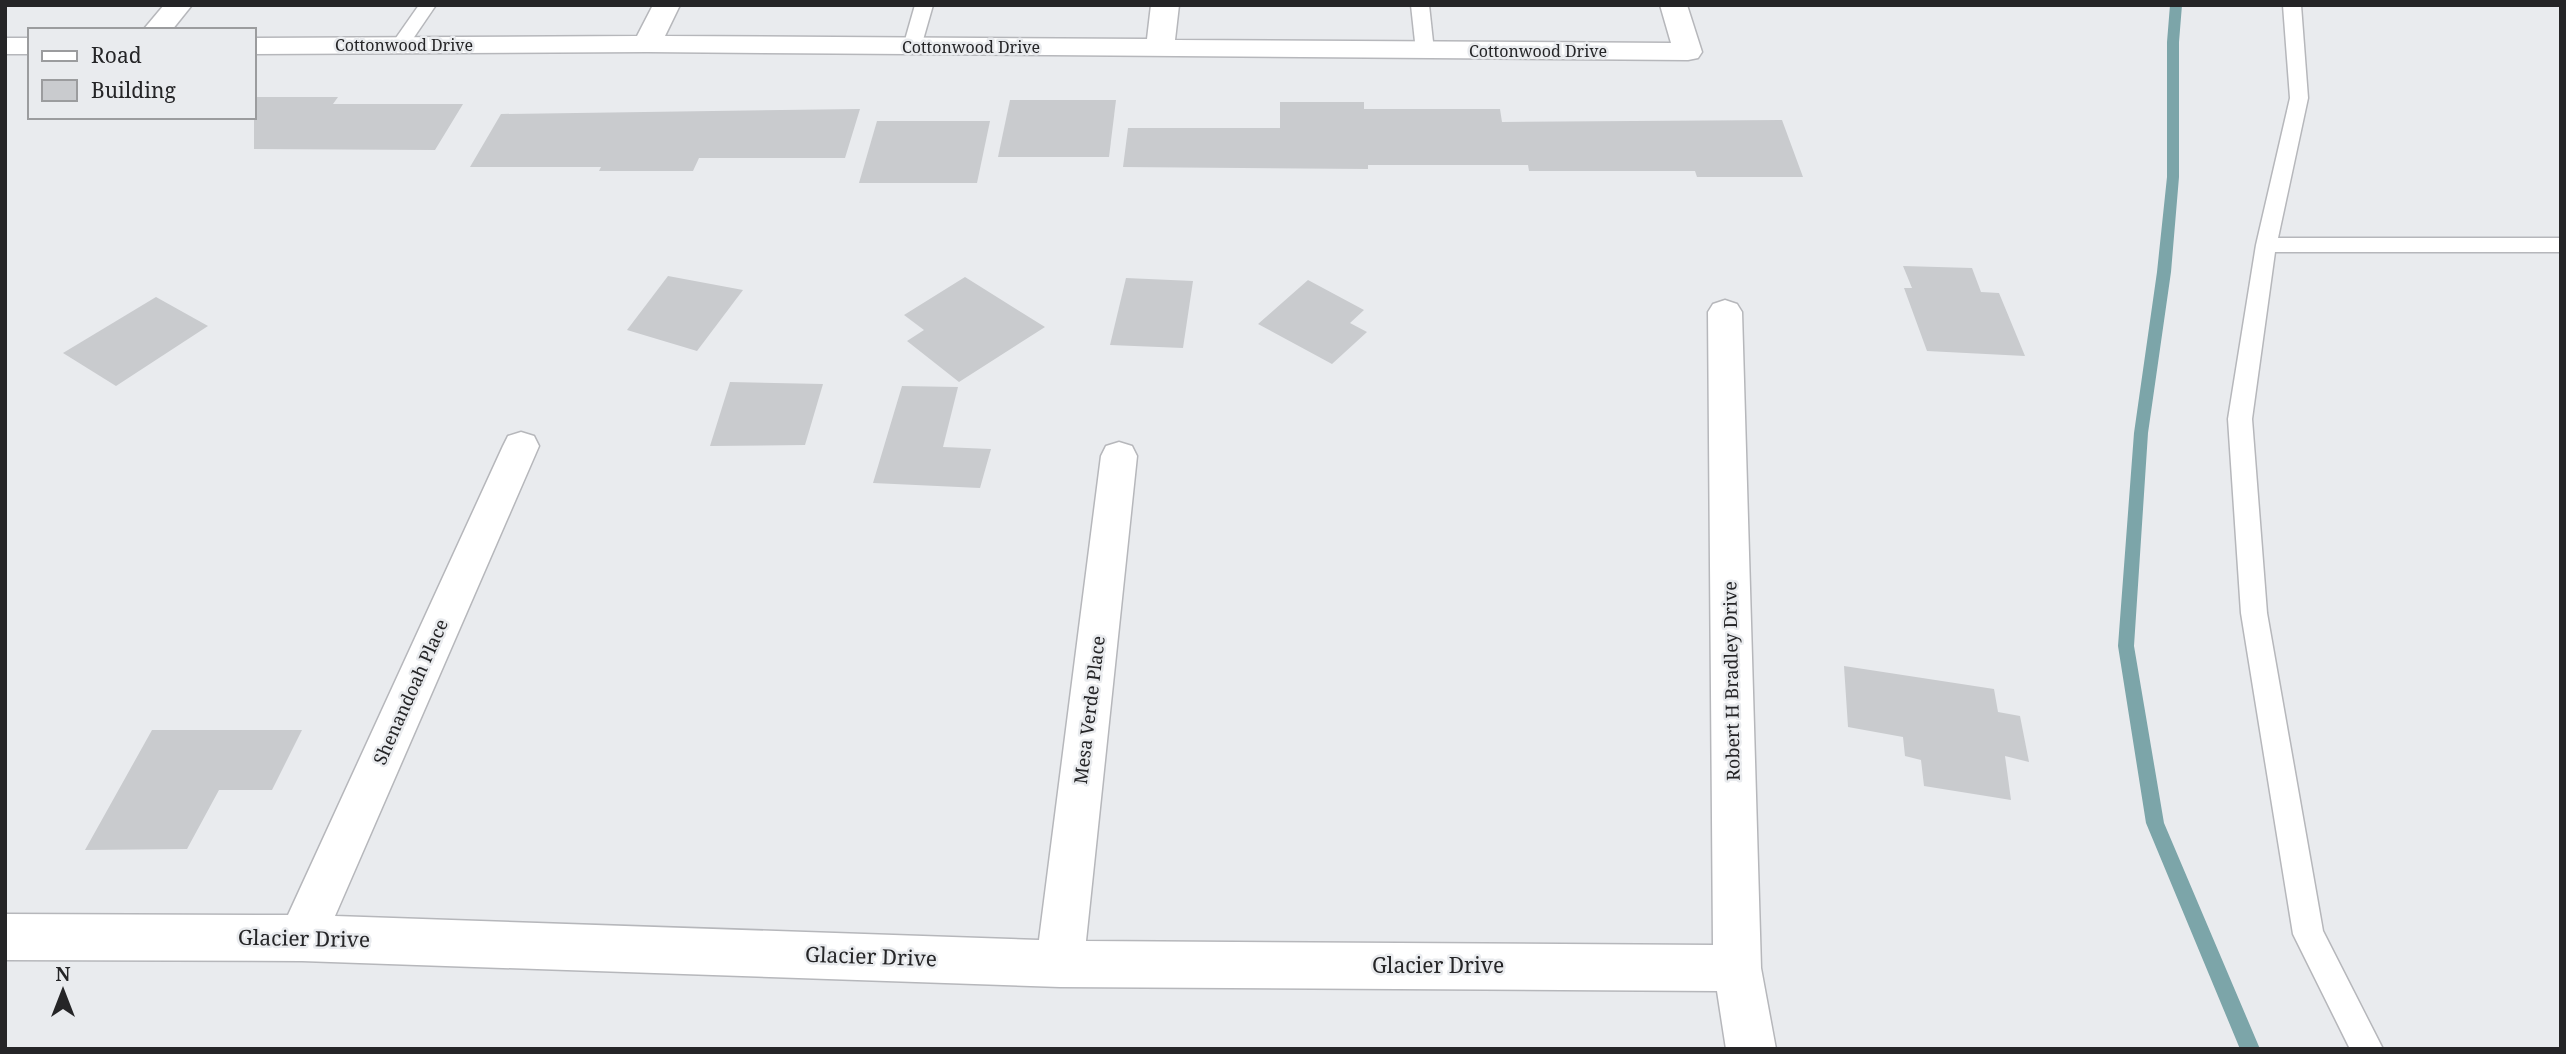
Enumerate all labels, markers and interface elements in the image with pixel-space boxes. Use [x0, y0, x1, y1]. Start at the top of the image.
legend [28, 28, 256, 119]
street label: Cottonwood Drive [335, 34, 473, 56]
street label: Cottonwood Drive [902, 36, 1040, 58]
street label: Cottonwood Drive [1469, 40, 1607, 62]
text: Road [91, 41, 142, 69]
text: Building [91, 76, 176, 104]
street label: Robert H Bradley Drive [1717, 581, 1745, 781]
street label: Shenandoah Place [367, 615, 453, 768]
street label: Mesa Verde Place [1068, 634, 1110, 785]
street label: Glacier Drive [238, 923, 370, 953]
street label: Glacier Drive [804, 940, 938, 972]
street label: Glacier Drive [1372, 951, 1504, 979]
north arrow [28, 956, 98, 1026]
text: N [56, 961, 71, 987]

